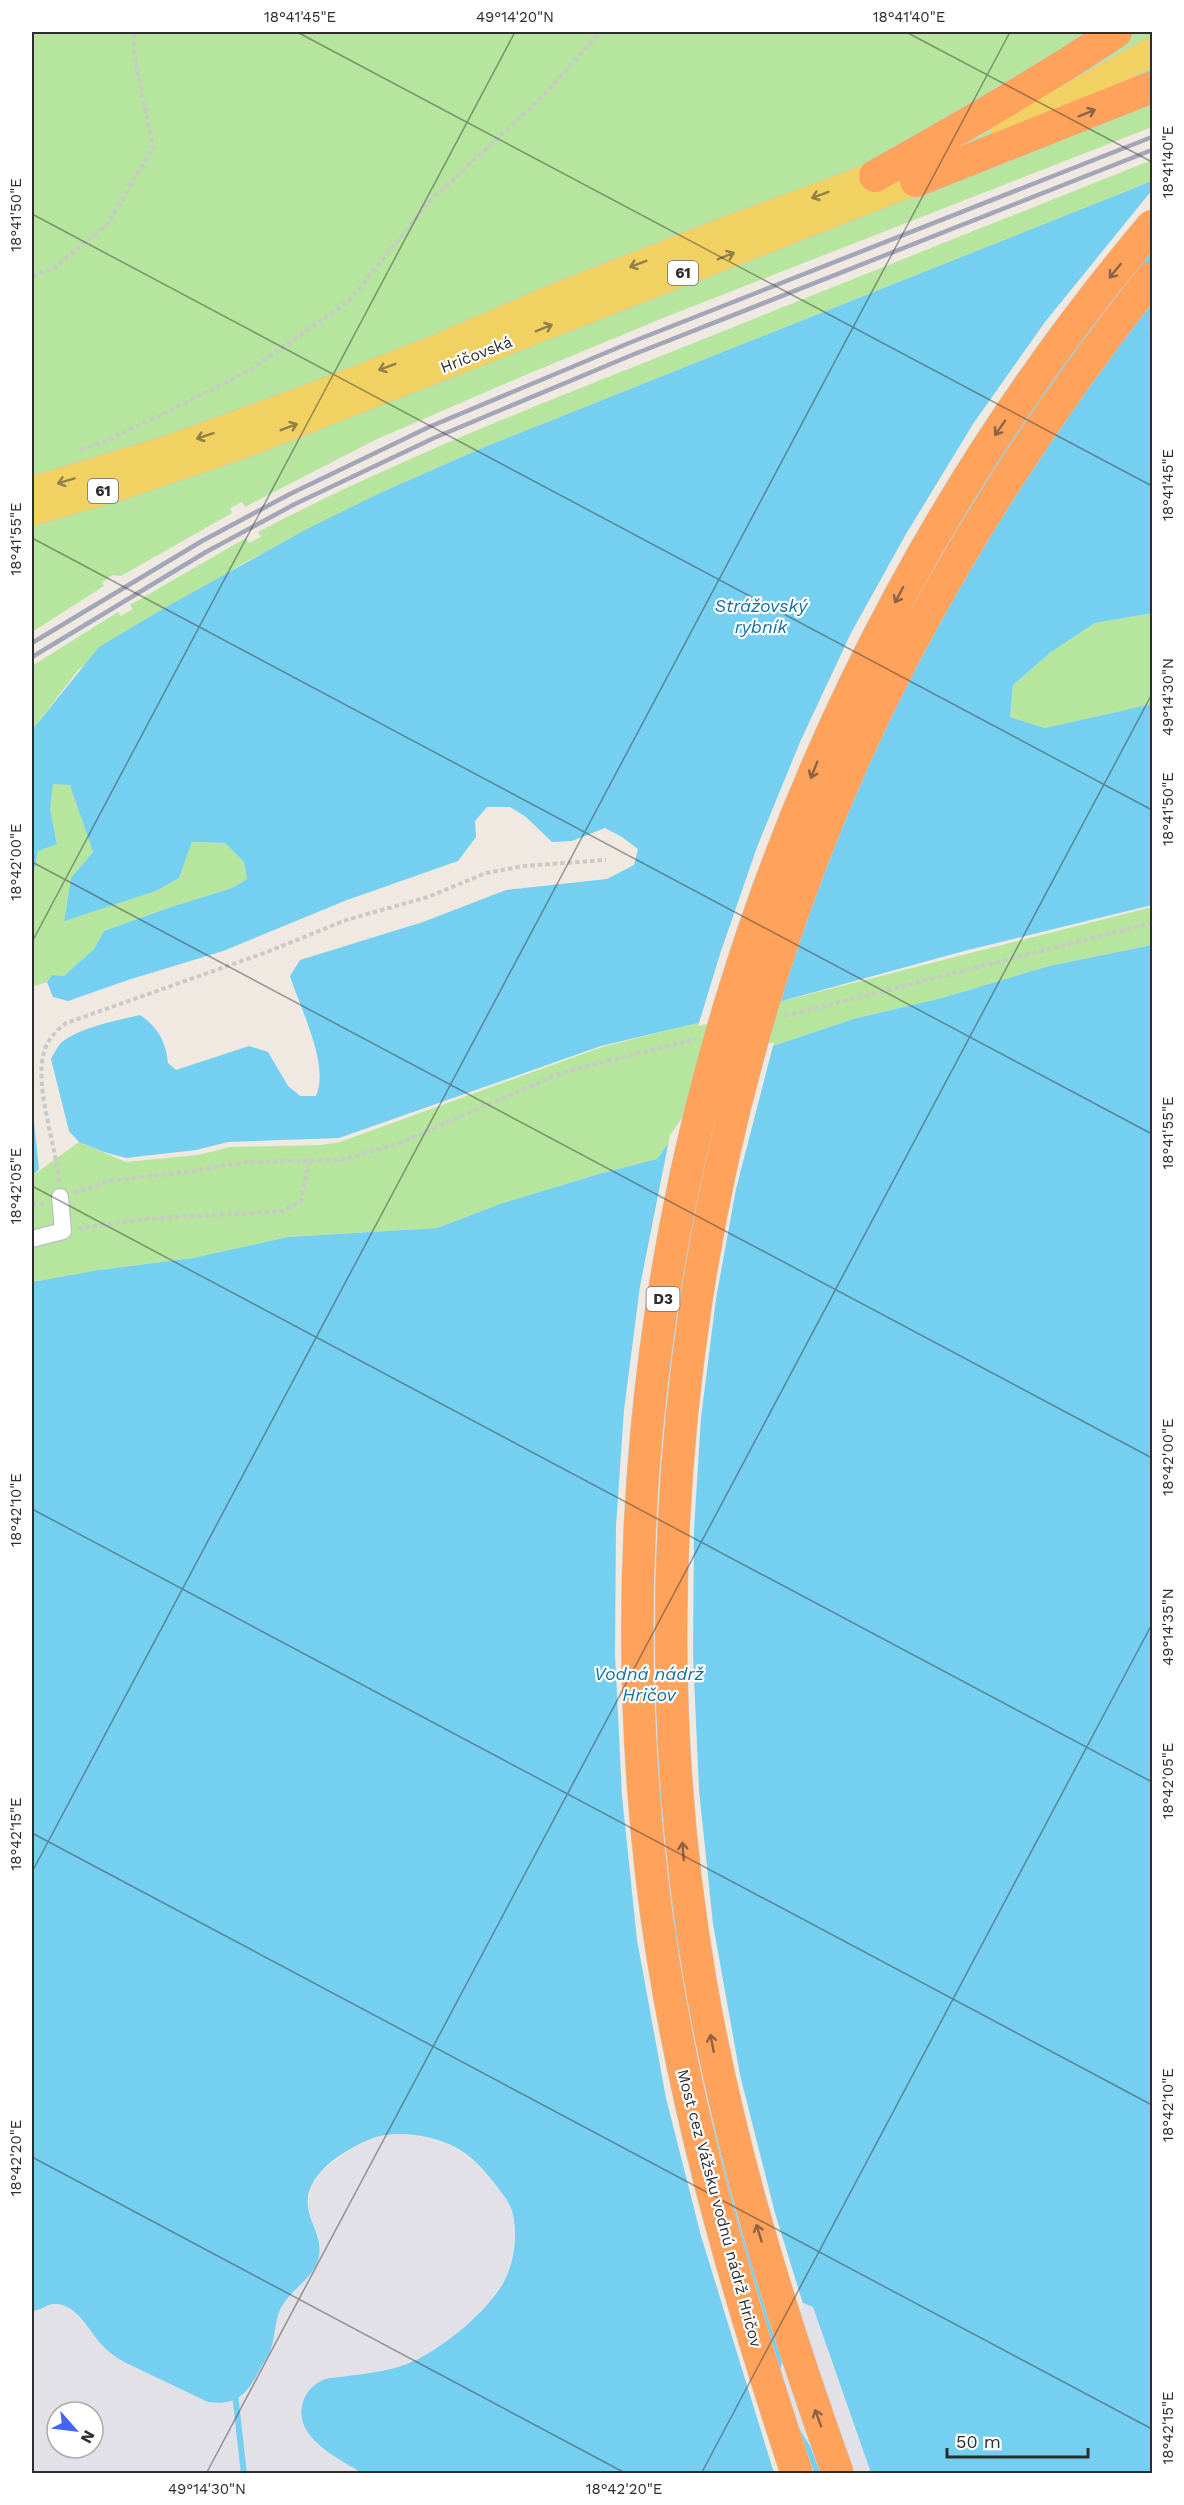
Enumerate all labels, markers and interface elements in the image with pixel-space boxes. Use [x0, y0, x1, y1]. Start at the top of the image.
text: 18°41'45"E [264, 8, 336, 26]
text: 49°14'20"N [476, 8, 554, 26]
text: 18°41'40"E [873, 8, 945, 26]
one-way arrow [1078, 107, 1096, 118]
text: 18°41'40"E [1159, 126, 1177, 198]
text: 18°41'50"E [7, 178, 25, 252]
one-way arrow [812, 191, 830, 202]
one-way arrow [716, 250, 734, 261]
one-way arrow [629, 259, 648, 270]
road number: 61 [668, 261, 698, 285]
one-way arrow [1108, 263, 1122, 278]
one-way arrow [535, 322, 553, 333]
street label: Hričovská [438, 332, 515, 377]
one-way arrow [378, 362, 397, 373]
one-way arrow [993, 419, 1006, 436]
one-way arrow [279, 421, 297, 432]
one-way arrow [196, 431, 215, 442]
text: 18°41'45"E [1159, 449, 1177, 521]
one-way arrow [57, 476, 76, 487]
road number: 61 [88, 479, 118, 503]
text: 18°41'55"E [7, 503, 25, 575]
one-way arrow [893, 586, 905, 603]
water label: Strážovský rybník [715, 595, 809, 637]
text: 49°14'30"N [1159, 658, 1177, 736]
one-way arrow [808, 761, 819, 779]
text: 18°41'50"E [1159, 772, 1177, 846]
text: 18°42'00"E [7, 823, 25, 901]
text: 18°41'55"E [1159, 1097, 1177, 1169]
text: 18°42'05"E [7, 1148, 25, 1224]
road number: D3 [646, 1287, 680, 1311]
text: 18°42'00"E [1159, 1418, 1177, 1496]
text: 18°42'10"E [7, 1473, 25, 1547]
text: 49°14'35"N [1159, 1588, 1177, 1666]
water label: Vodná nádrž Hričov [594, 1663, 704, 1705]
text: 18°42'05"E [1159, 1743, 1177, 1819]
text: 18°42'15"E [7, 1797, 25, 1871]
one-way arrow [677, 1841, 688, 1861]
one-way arrow [706, 2034, 717, 2054]
street label: Most cez Vážsku vodnú nádrž Hričov [673, 2067, 766, 2350]
text: 18°42'10"E [1159, 2068, 1177, 2142]
text: 18°42'20"E [7, 2120, 25, 2196]
one-way arrow [753, 2224, 764, 2243]
text: 18°42'15"E [1159, 2391, 1177, 2465]
north arrow [45, 2400, 105, 2460]
one-way arrow [812, 2410, 823, 2428]
scale bar [947, 2421, 1088, 2459]
text: N [77, 2427, 99, 2447]
text: 50 m [956, 2431, 1001, 2452]
text: 49°14'30"N [168, 2480, 246, 2498]
text: 18°42'20"E [586, 2480, 662, 2498]

